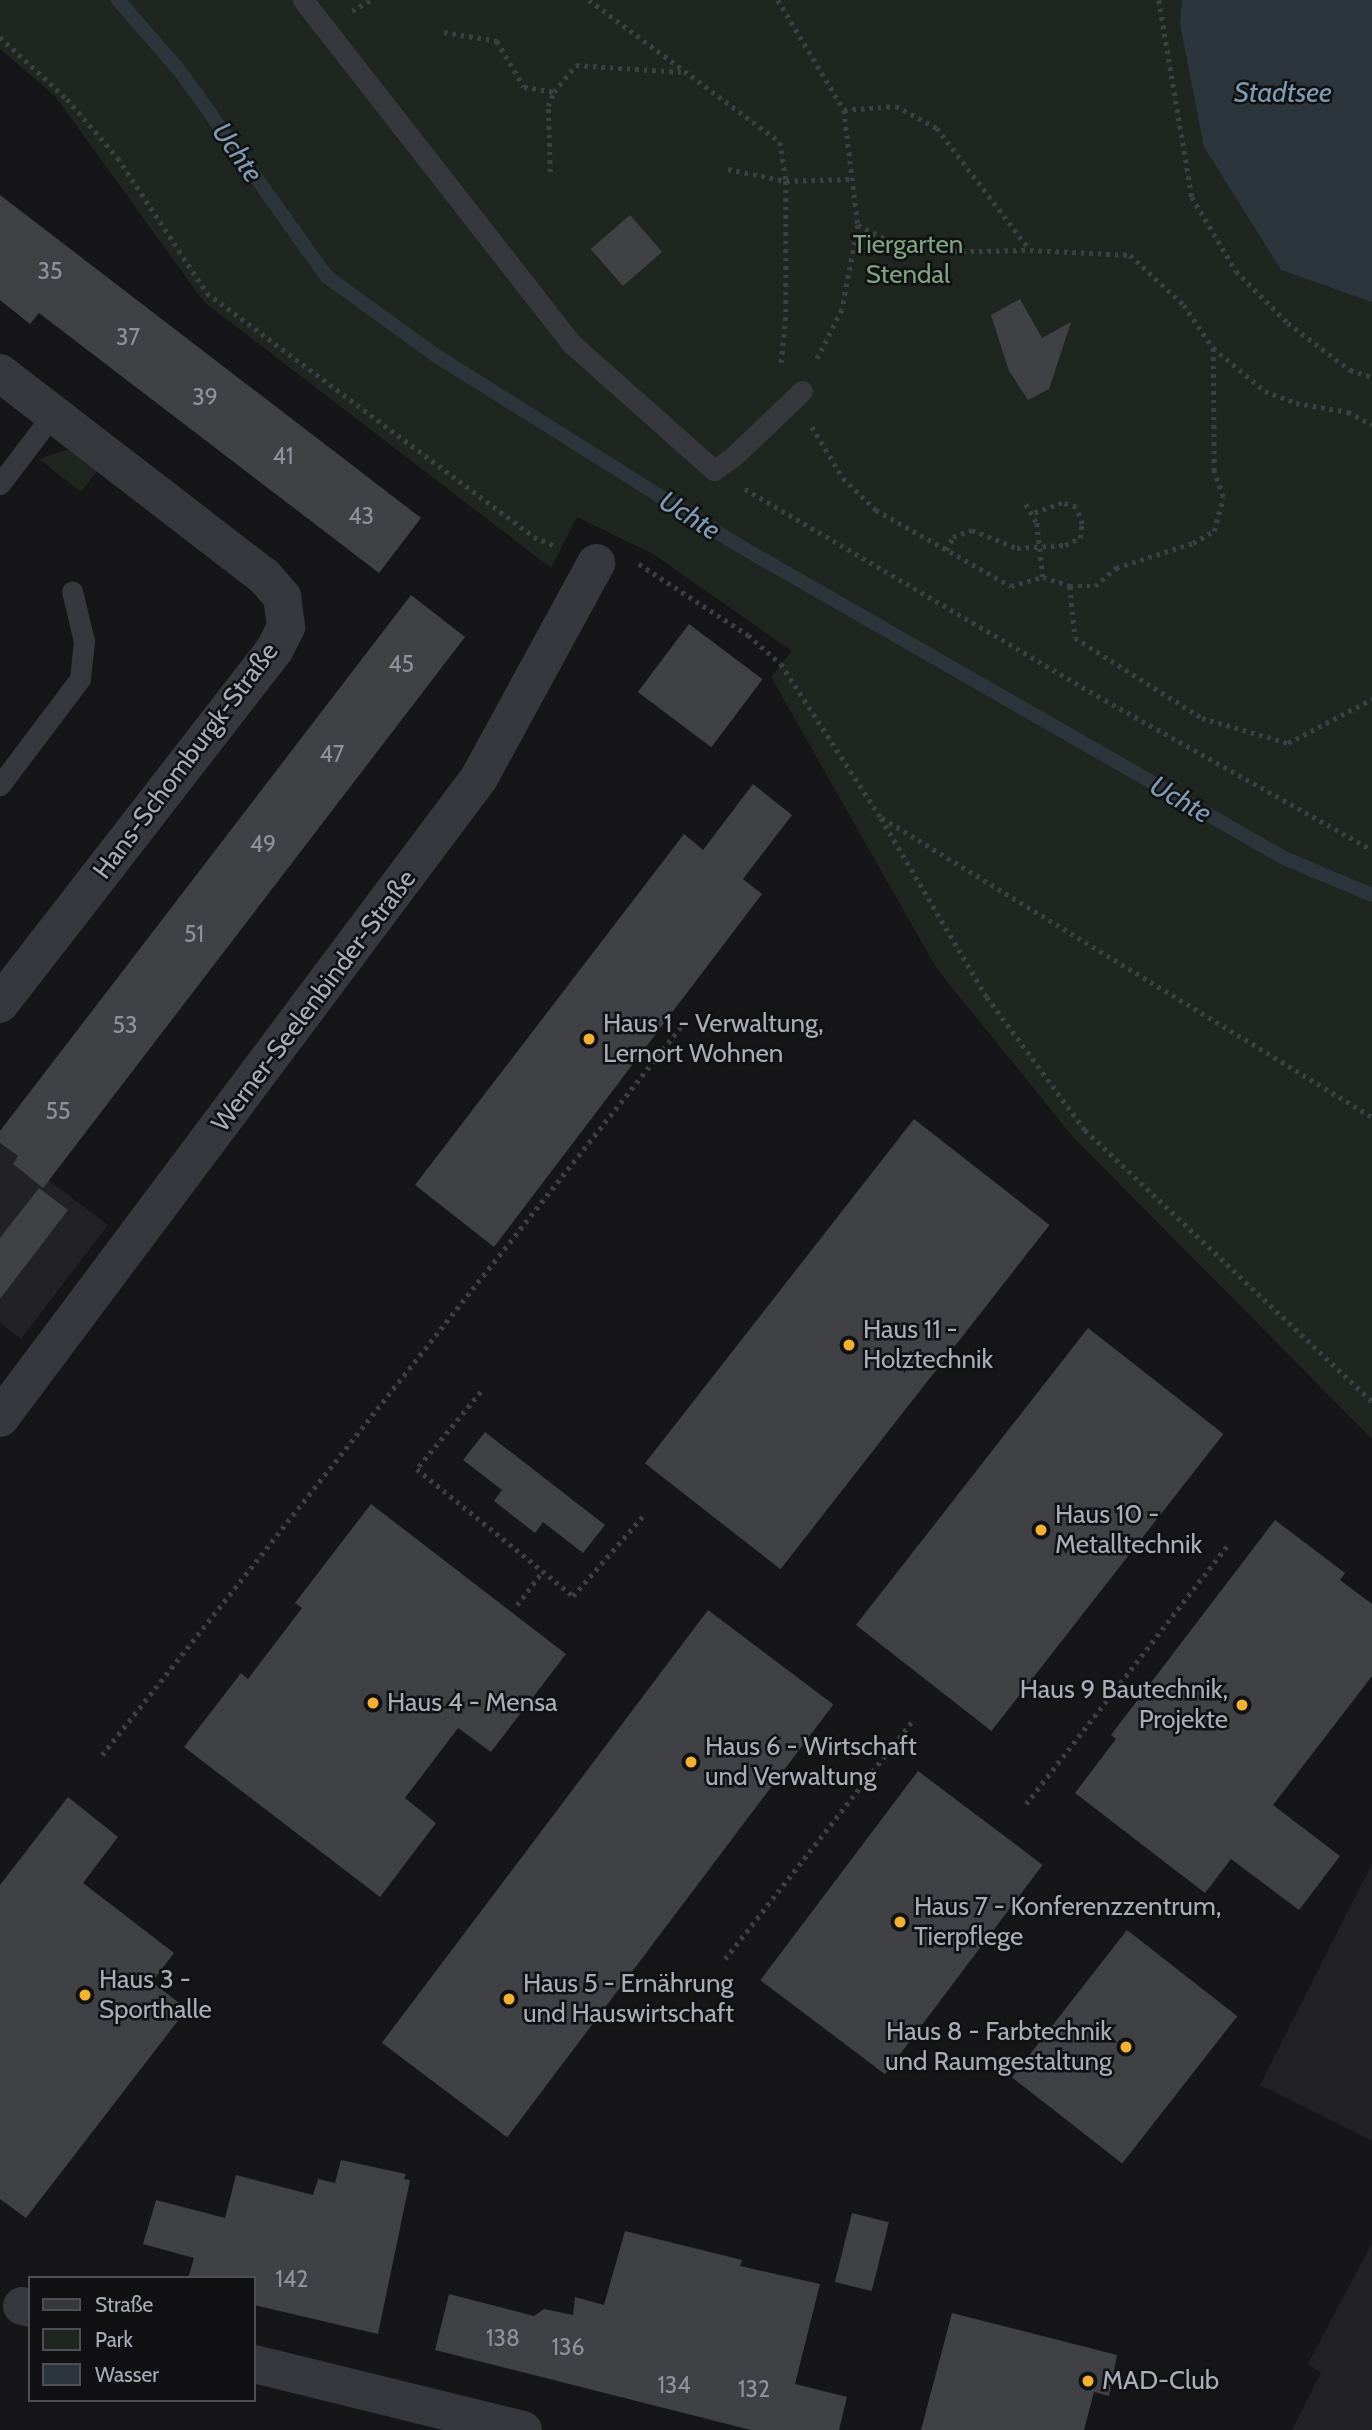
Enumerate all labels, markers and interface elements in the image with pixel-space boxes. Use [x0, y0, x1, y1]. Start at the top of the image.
water label: Stadtsee [1234, 75, 1332, 109]
water label: Uchte [205, 116, 271, 188]
park label: Tiergarten Stendal [853, 229, 963, 290]
house number: 35 [38, 257, 62, 285]
house number: 37 [116, 323, 140, 351]
house number: 39 [192, 383, 218, 411]
house number: 41 [273, 442, 293, 470]
water label: Uchte [653, 483, 727, 547]
house number: 43 [348, 502, 374, 530]
street label: Hans-Schomburgk-Straße [87, 637, 285, 885]
house number: 45 [388, 650, 414, 678]
house number: 47 [320, 740, 344, 768]
water label: Uchte [1144, 768, 1218, 830]
house number: 49 [250, 830, 276, 858]
street label: Werner-Seelenbinder-Straße [205, 864, 423, 1138]
house number: 51 [184, 920, 204, 948]
place label: Haus 1 - Verwaltung, Lernort Wohnen [603, 1008, 824, 1070]
house number: 53 [113, 1011, 137, 1039]
marker: Haus 1 - Verwaltung, Lernort Wohnen [581, 1031, 597, 1047]
house number: 55 [46, 1097, 70, 1125]
place label: Haus 11 - Holztechnik [863, 1314, 993, 1376]
marker: Haus 11 - Holztechnik [841, 1337, 857, 1353]
place label: Haus 10 - Metalltechnik [1055, 1499, 1202, 1560]
marker: Haus 10 - Metalltechnik [1033, 1522, 1049, 1538]
place label: Haus 9 Bautechnik, Projekte [1020, 1674, 1228, 1736]
place label: Haus 4 - Mensa [387, 1687, 557, 1719]
marker: Haus 4 - Mensa [365, 1695, 381, 1711]
marker: Haus 9 Bautechnik, Projekte [1234, 1697, 1250, 1713]
place label: Haus 6 - Wirtschaft und Verwaltung [705, 1731, 917, 1792]
marker: Haus 6 - Wirtschaft und Verwaltung [683, 1754, 699, 1770]
place label: Haus 7 - Konferenzzentrum, Tierpflege [914, 1891, 1221, 1952]
marker: Haus 7 - Konferenzzentrum, Tierpflege [892, 1914, 908, 1930]
place label: Haus 3 - Sporthalle [99, 1964, 212, 2025]
place label: Haus 5 - Ernährung und Hauswirtschaft [523, 1968, 734, 2030]
marker: Haus 3 - Sporthalle [77, 1987, 93, 2003]
marker: Haus 5 - Ernährung und Hauswirtschaft [501, 1991, 517, 2007]
place label: Haus 8 - Farbtechnik und Raumgestaltung [885, 2016, 1112, 2078]
marker: Haus 8 - Farbtechnik und Raumgestaltung [1118, 2039, 1134, 2055]
house number: 142 [276, 2265, 308, 2293]
legend [28, 2276, 256, 2402]
text: Straße [95, 2292, 153, 2317]
house number: 138 [486, 2324, 520, 2352]
text: Park [95, 2327, 133, 2352]
house number: 136 [551, 2333, 585, 2361]
text: Wasser [95, 2362, 159, 2387]
place label: MAD-Club [1102, 2365, 1219, 2397]
house number: 134 [657, 2371, 691, 2399]
marker: MAD-Club [1080, 2373, 1096, 2389]
house number: 132 [738, 2375, 770, 2403]

